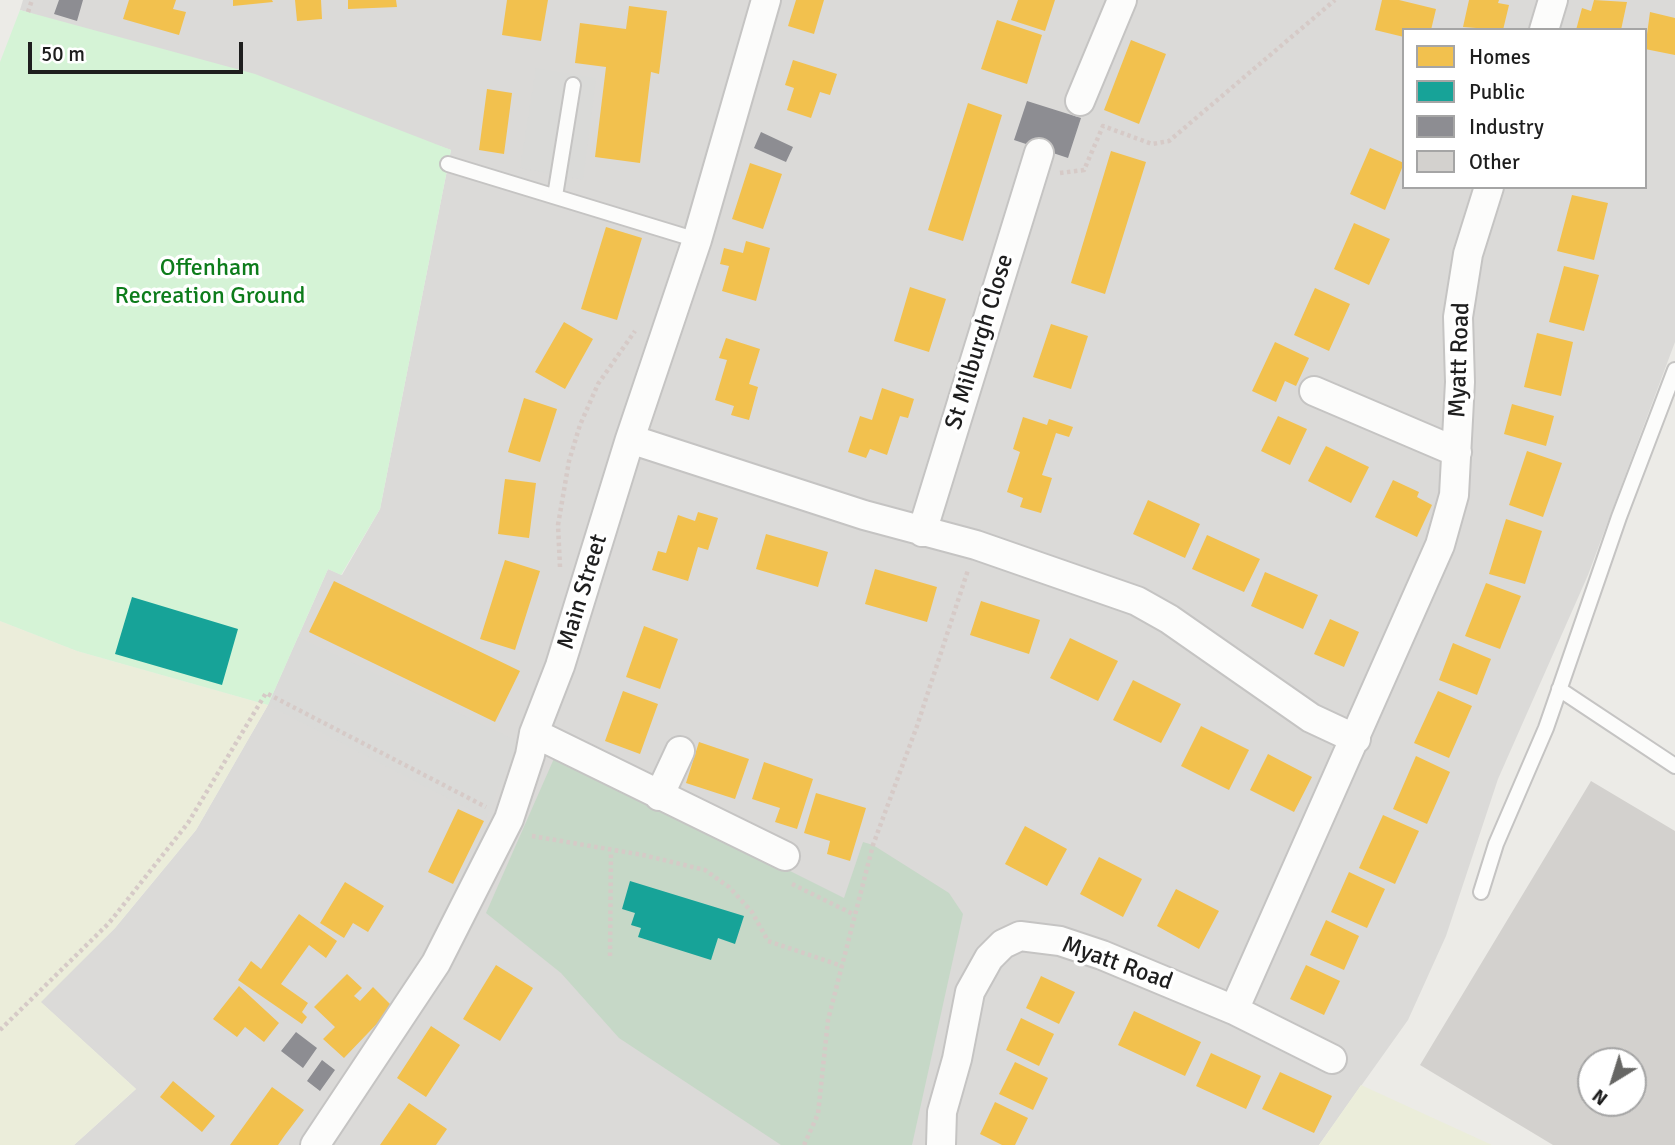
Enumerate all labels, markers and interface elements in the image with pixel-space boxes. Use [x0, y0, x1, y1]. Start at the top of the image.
scale bar [32, 28, 247, 72]
legend [1402, 28, 1647, 189]
text: 50 m [41, 41, 85, 67]
text: Homes [1469, 44, 1531, 70]
text: Public [1469, 79, 1525, 105]
text: Industry [1469, 114, 1544, 140]
text: Other [1469, 149, 1520, 175]
street label: St Milburgh Close [940, 251, 1020, 433]
park label: Offenham Recreation Ground [115, 255, 305, 311]
street label: Myatt Road [1444, 302, 1476, 418]
street label: Main Street [552, 531, 614, 653]
street label: Myatt Road [1058, 931, 1176, 997]
north arrow [1577, 1047, 1647, 1117]
text: N [1588, 1083, 1613, 1110]

